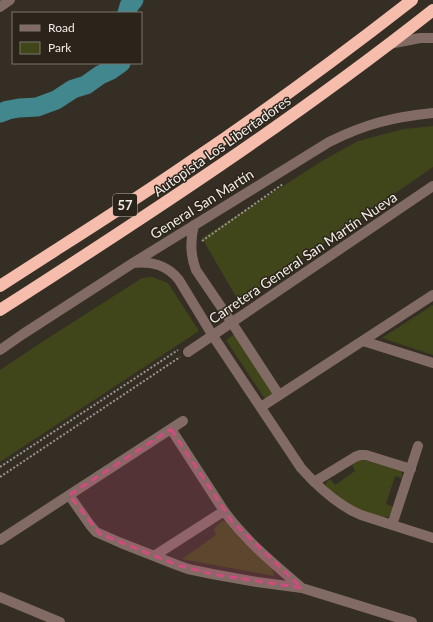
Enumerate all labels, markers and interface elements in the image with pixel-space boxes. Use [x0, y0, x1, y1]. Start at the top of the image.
legend [12, 12, 142, 64]
text: Road [48, 20, 75, 35]
text: Park [48, 40, 72, 55]
street label: Autopista Los Libertadores [150, 92, 294, 200]
street label: General San Martín [147, 165, 257, 242]
street label: Carretera General San Martín Nueva [205, 188, 400, 327]
road number: 57 [113, 194, 137, 216]

